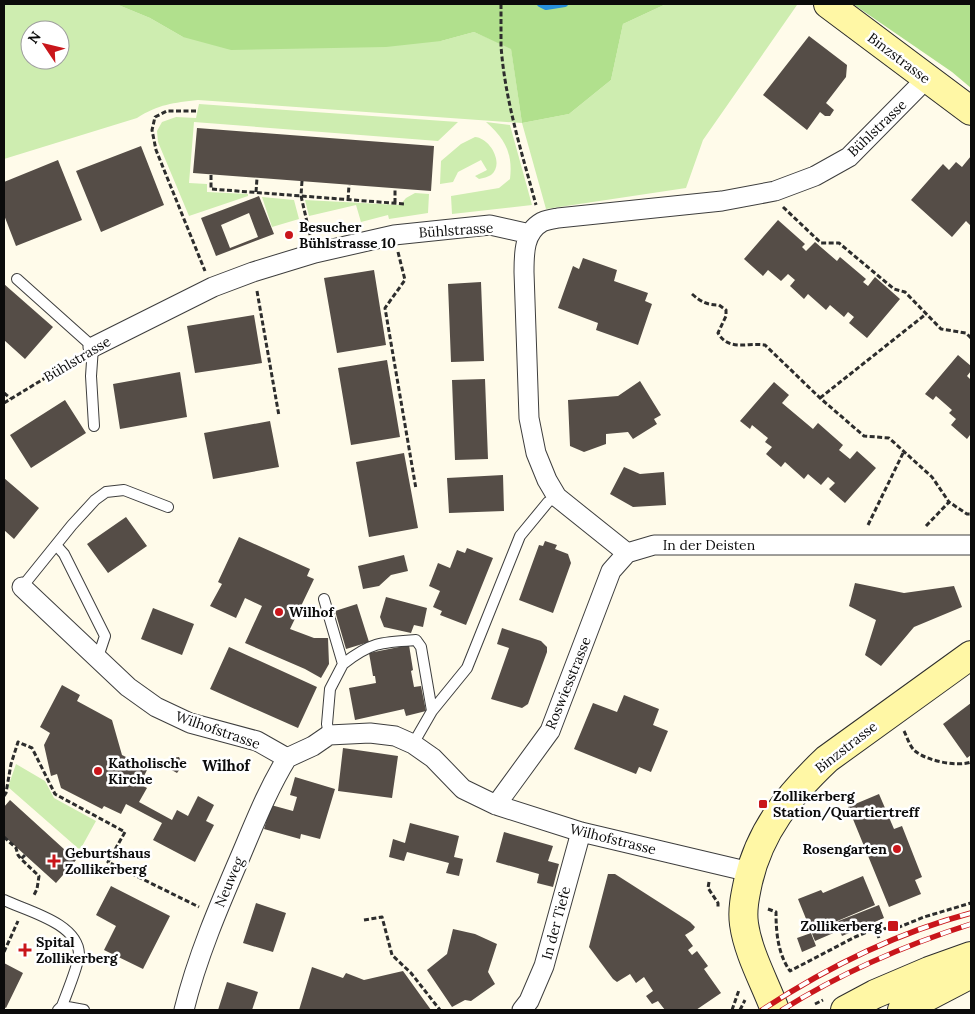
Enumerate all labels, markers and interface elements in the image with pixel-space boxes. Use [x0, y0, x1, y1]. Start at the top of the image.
north arrow [20, 20, 70, 70]
text: N [24, 28, 45, 47]
street label: Binzstrasse [864, 29, 934, 88]
street label: Bühlstrasse [844, 95, 910, 160]
place label: Besucher Bühlstrasse 10 [299, 218, 396, 252]
street label: Bühlstrasse [418, 218, 494, 242]
marker: Besucher Bühlstrasse 10 [283, 229, 295, 241]
street label: Bühlstrasse [40, 332, 114, 386]
street label: In der Deisten [663, 536, 756, 554]
place label: Wilhof [289, 603, 334, 621]
marker: Wilhof [273, 606, 285, 618]
street label: Roswiesstrasse [541, 634, 595, 732]
street label: Wilhofstrasse [173, 707, 263, 753]
street label: Binzstrasse [811, 717, 881, 777]
place label: Katholische Kirche [108, 754, 187, 788]
district label: Wilhof [202, 756, 251, 775]
marker: Katholische Kirche [92, 765, 104, 777]
place label: Zollikerberg Station/Quartiertreff [773, 787, 920, 821]
marker: Zollikerberg Station/Quartiertreff [757, 798, 769, 810]
street label: Wilhofstrasse [568, 820, 658, 859]
place label: Rosengarten [802, 840, 887, 858]
marker: Rosengarten [891, 843, 903, 855]
place label: Geburtshaus Zollikerberg [65, 844, 151, 878]
marker: Geburtshaus Zollikerberg [47, 854, 61, 868]
street label: Neuweg [210, 854, 248, 910]
street label: In der Tiefe [538, 884, 575, 962]
place label: Zollikerberg [800, 917, 883, 935]
marker: Zollikerberg [886, 919, 900, 933]
place label: Spital Zollikerberg [36, 933, 119, 967]
marker: Spital Zollikerberg [18, 943, 32, 957]

